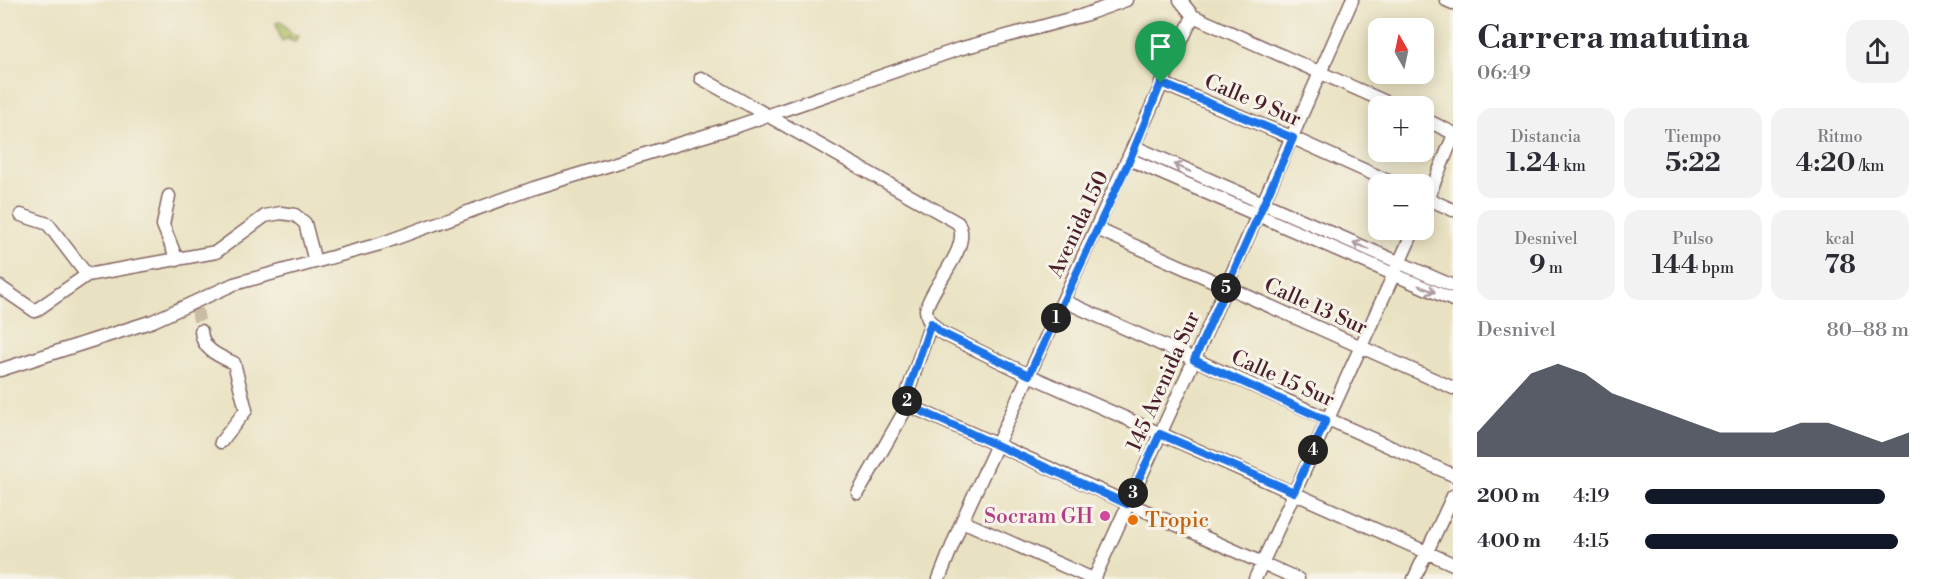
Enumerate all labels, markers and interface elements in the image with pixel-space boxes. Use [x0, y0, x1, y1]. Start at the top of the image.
north arrow [1368, 18, 1434, 84]
map controls [1368, 18, 1434, 240]
text: Carrera matutina [1477, 18, 1749, 59]
button: share [1846, 20, 1909, 83]
pin [1135, 21, 1186, 83]
icon: arrive [1144, 30, 1177, 63]
text: 06:49 [1477, 61, 1531, 86]
street label: Calle 9 Sur [1200, 69, 1305, 133]
button: + [1368, 96, 1434, 162]
text: Distancia [1511, 127, 1581, 147]
text: Tiempo [1665, 127, 1721, 147]
text: Ritmo [1818, 127, 1862, 147]
text: 1.24 [1506, 147, 1560, 179]
text: 5:22 [1665, 147, 1721, 179]
text: 4:20 [1796, 147, 1855, 179]
text: km [1560, 156, 1586, 176]
text: /km [1855, 156, 1884, 176]
one-way arrow [1174, 161, 1192, 173]
street label: Avenida 150 [1042, 167, 1115, 283]
button: − [1368, 174, 1434, 240]
text: Desnivel [1515, 229, 1577, 249]
text: Pulso [1673, 229, 1713, 249]
text: kcal [1825, 229, 1855, 249]
one-way arrow [1352, 240, 1371, 251]
text: 9 [1529, 249, 1546, 281]
text: 144 [1652, 249, 1698, 281]
text: 78 [1824, 249, 1856, 281]
text: m [1546, 258, 1563, 278]
text: bpm [1698, 258, 1734, 278]
pin: 5 [1211, 273, 1241, 303]
street label: Calle 13 Sur [1260, 273, 1371, 341]
text: 5 [1221, 278, 1231, 298]
one-way arrow [1418, 284, 1436, 295]
pin: 1 [1041, 303, 1071, 333]
text: 1 [1052, 308, 1060, 328]
street label: 145 Avenida Sur [1122, 308, 1206, 455]
text: Desnivel [1477, 318, 1556, 343]
text: 80–88 m [1827, 318, 1909, 343]
street label: Calle 15 Sur [1227, 345, 1338, 413]
pin: 2 [892, 386, 922, 416]
text: 2 [902, 391, 912, 411]
pin: 4 [1298, 435, 1328, 465]
text: 4 [1308, 440, 1318, 460]
pin: 3 [1118, 478, 1148, 508]
text: 3 [1128, 483, 1138, 503]
text: 200 m [1477, 484, 1540, 509]
text: 4:19 [1573, 484, 1609, 509]
place label: Socram GH [984, 504, 1093, 530]
place label: Tropic [1145, 508, 1209, 534]
marker: Socram GH [1098, 509, 1112, 523]
marker: Tropic [1126, 513, 1140, 527]
text: 400 m [1477, 529, 1541, 554]
text: 4:15 [1573, 529, 1609, 554]

